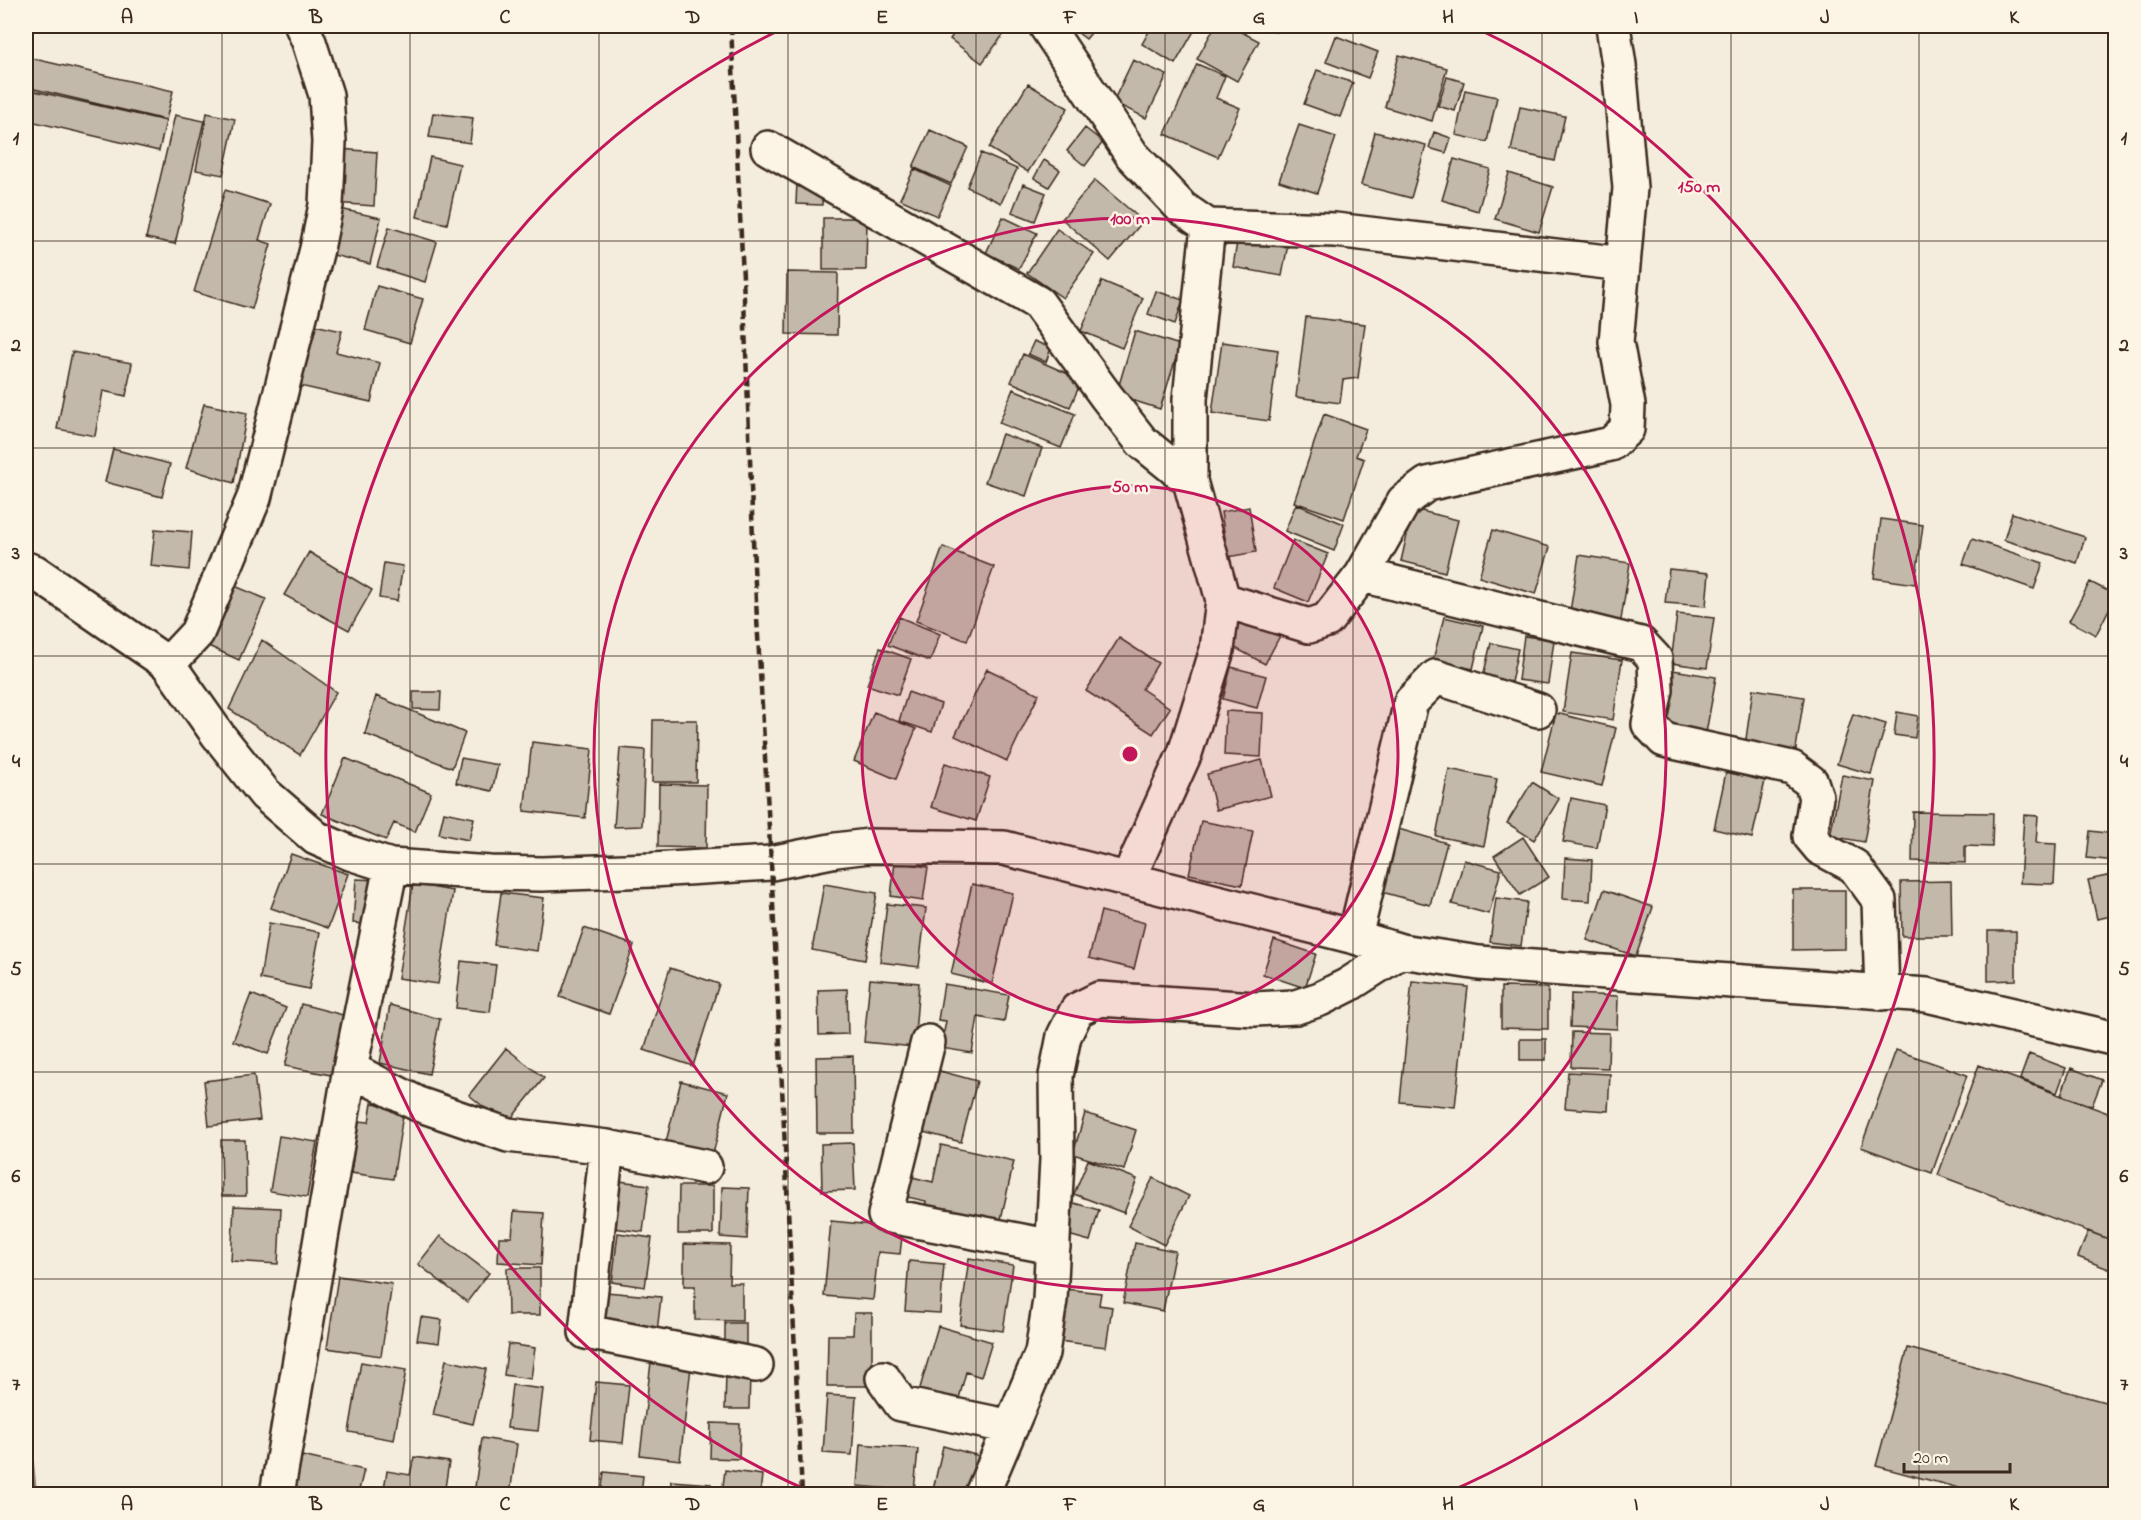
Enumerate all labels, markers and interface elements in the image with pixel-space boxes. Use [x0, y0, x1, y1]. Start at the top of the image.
text: A [121, 4, 133, 33]
text: B [308, 4, 323, 33]
text: C [500, 4, 511, 33]
text: D [685, 4, 700, 33]
text: E [876, 4, 888, 33]
text: F [1063, 4, 1077, 33]
text: G [1253, 4, 1266, 33]
text: H [1442, 4, 1454, 33]
text: I [1634, 4, 1639, 33]
text: J [1820, 4, 1830, 33]
text: K [2009, 4, 2020, 33]
text: 1 [13, 125, 20, 154]
text: 1 [2121, 125, 2128, 154]
text: 150 m [1678, 175, 1720, 201]
text: 100 m [1110, 207, 1150, 233]
text: 2 [10, 332, 21, 361]
text: 2 [2118, 332, 2129, 361]
text: 50 m [1112, 475, 1148, 501]
text: 3 [11, 540, 20, 569]
text: 3 [2119, 540, 2128, 569]
centre of rings [1120, 744, 1140, 764]
text: 4 [12, 748, 21, 777]
text: 4 [2120, 748, 2129, 777]
text: 5 [10, 956, 22, 985]
text: 5 [2118, 956, 2130, 985]
text: 6 [12, 1163, 21, 1192]
text: 6 [2120, 1163, 2129, 1192]
text: 7 [12, 1371, 21, 1400]
text: 7 [2120, 1371, 2129, 1400]
scale bar [1904, 1436, 2010, 1474]
text: 20 m [1913, 1446, 1948, 1472]
text: A [121, 1491, 133, 1520]
text: B [308, 1491, 323, 1520]
text: C [500, 1491, 511, 1520]
text: D [685, 1491, 700, 1520]
text: E [876, 1491, 888, 1520]
text: F [1063, 1491, 1077, 1520]
text: G [1253, 1491, 1266, 1520]
text: H [1442, 1491, 1454, 1520]
text: I [1634, 1491, 1639, 1520]
text: J [1820, 1491, 1830, 1520]
text: K [2009, 1491, 2020, 1520]

